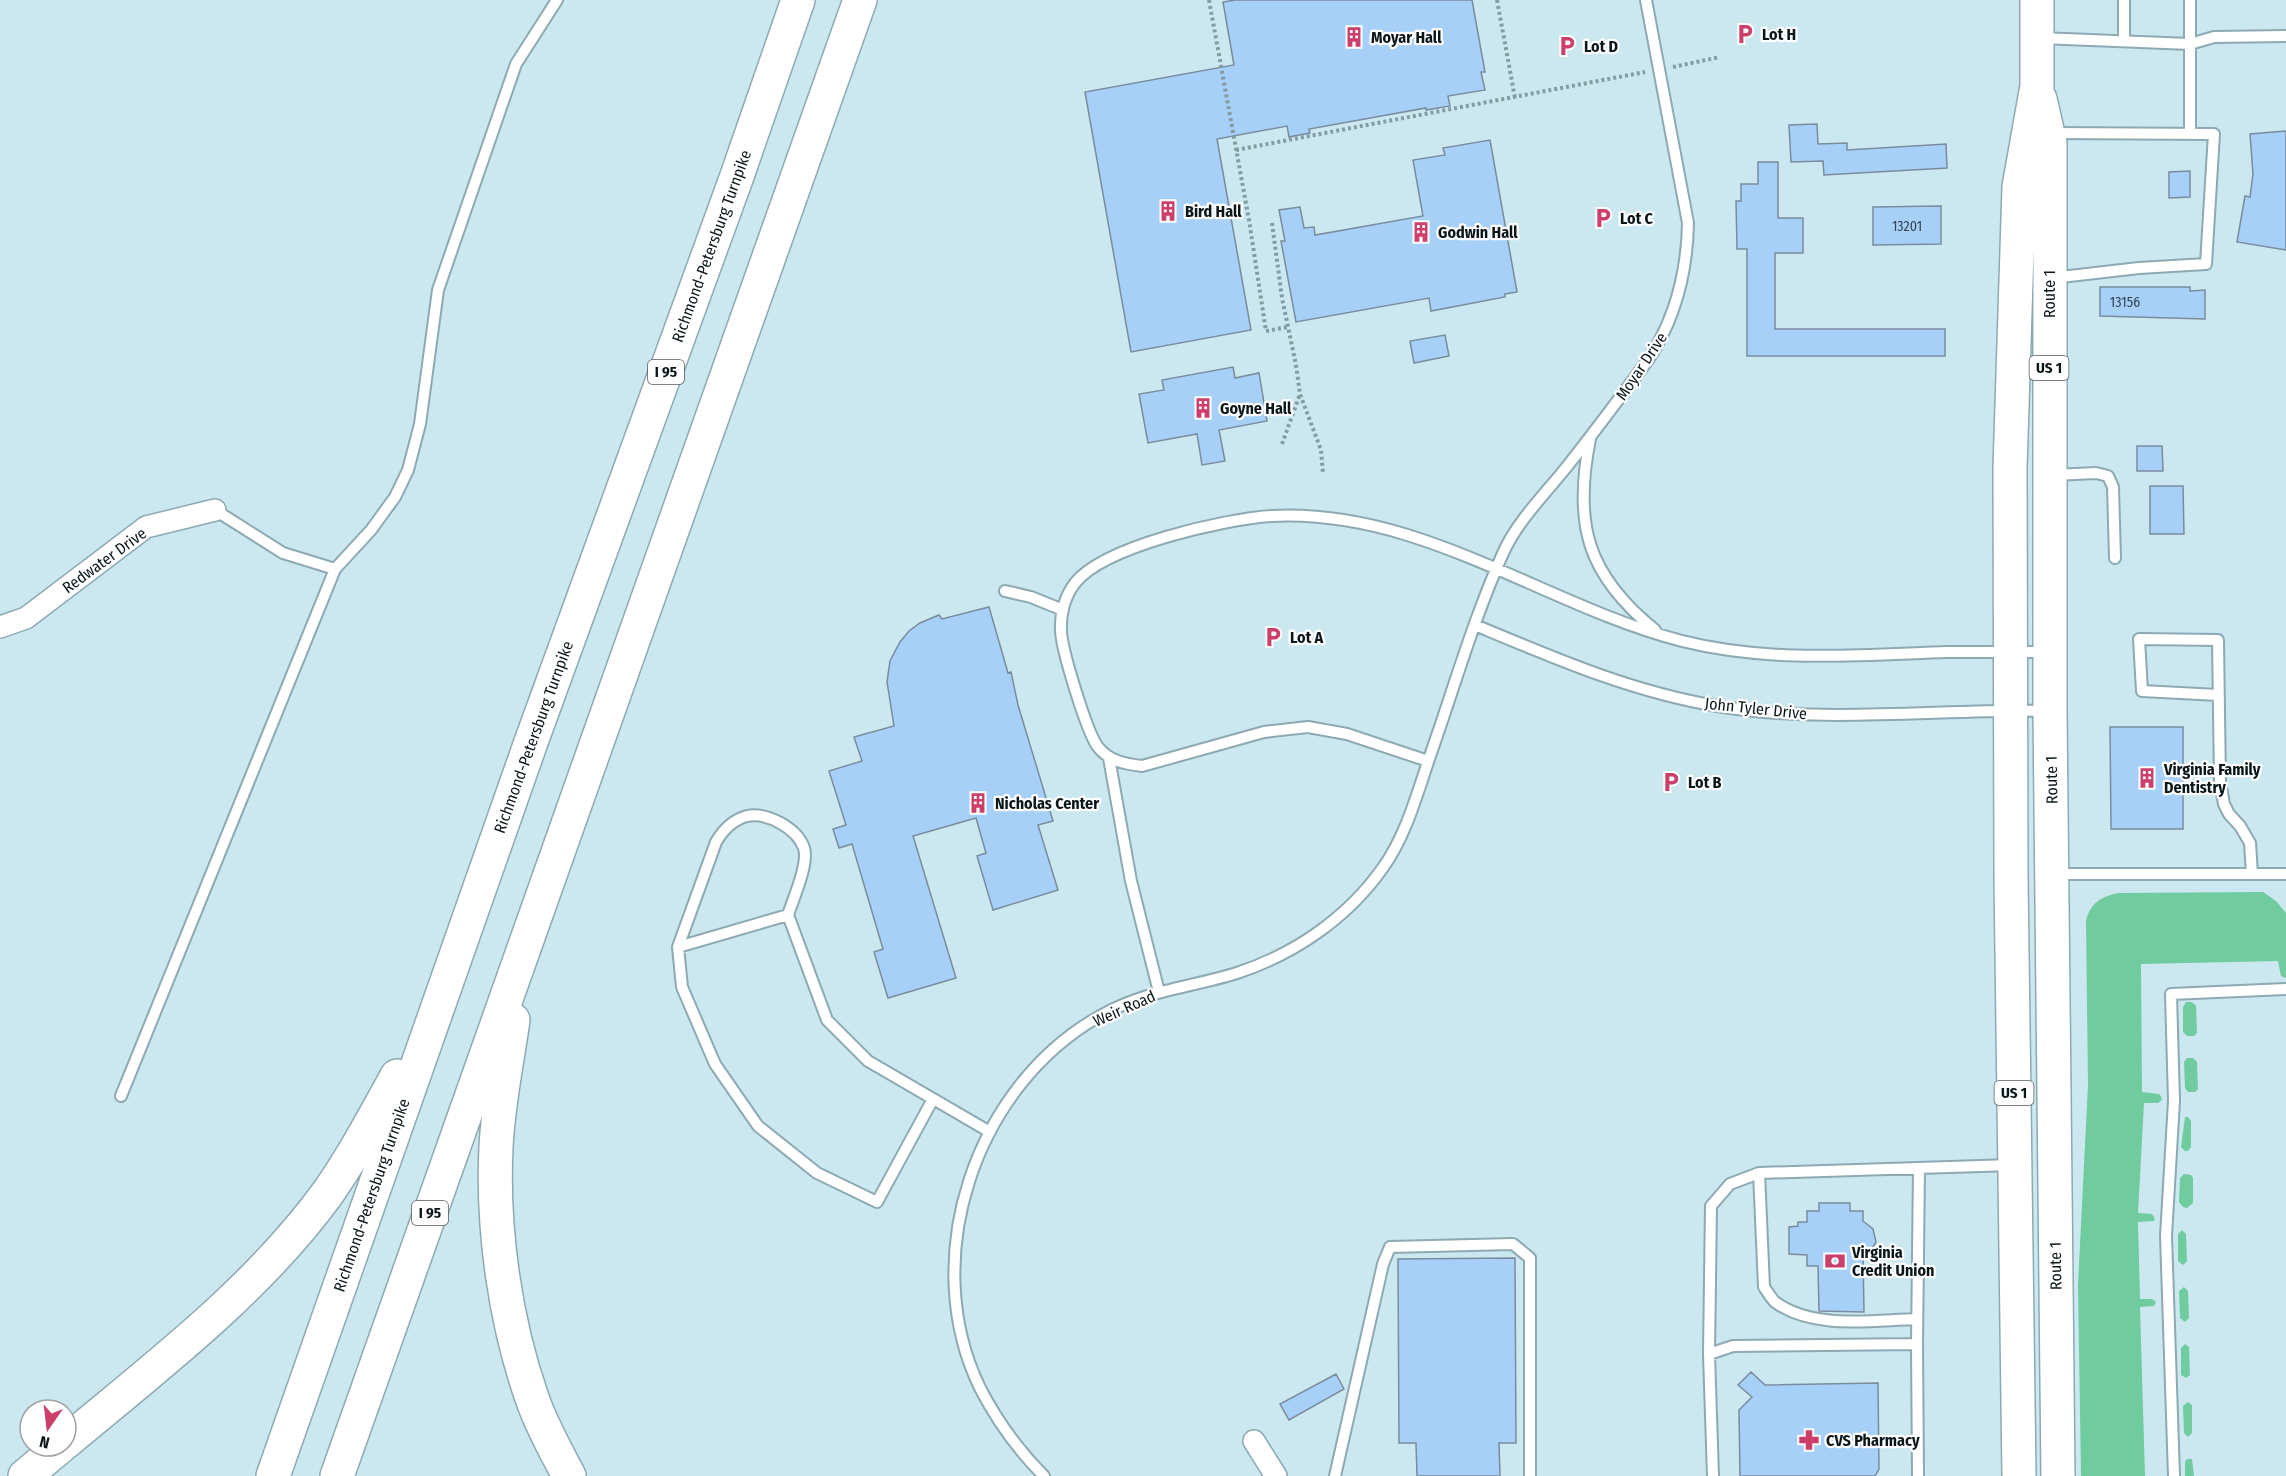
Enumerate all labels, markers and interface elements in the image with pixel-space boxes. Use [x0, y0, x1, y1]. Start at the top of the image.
parking icon: Lot H [1733, 22, 1757, 46]
building icon: Moyar Hall [1342, 25, 1366, 49]
place label: Lot H [1762, 25, 1796, 44]
place label: Moyar Hall [1371, 28, 1442, 47]
parking icon: Lot D [1555, 34, 1579, 58]
place label: Lot D [1584, 37, 1619, 56]
street label: Richmond-Petersburg Turnpike [668, 147, 755, 345]
building icon: Bird Hall [1156, 199, 1180, 223]
place label: Bird Hall [1185, 202, 1242, 221]
parking icon: Lot C [1591, 206, 1615, 230]
place label: Lot C [1620, 209, 1654, 228]
house number: 13201 [1892, 218, 1922, 235]
building icon: Godwin Hall [1409, 220, 1433, 244]
place label: Godwin Hall [1438, 223, 1518, 242]
street label: Route 1 [2040, 270, 2059, 318]
house number: 13156 [2110, 294, 2140, 311]
street label: Moyar Drive [1612, 329, 1671, 404]
road number: US 1 [2030, 356, 2068, 380]
road number: I 95 [648, 360, 684, 384]
building icon: Goyne Hall [1191, 396, 1215, 420]
place label: Goyne Hall [1220, 399, 1292, 418]
street label: Redwater Drive [59, 524, 150, 597]
parking icon: Lot A [1261, 625, 1285, 649]
place label: Lot A [1290, 628, 1324, 647]
street label: Richmond-Petersburg Turnpike [490, 638, 577, 836]
street label: John Tyler Drive [1704, 694, 1808, 723]
street label: Route 1 [2042, 756, 2061, 804]
place label: Virginia Family Dentistry [2163, 760, 2261, 797]
building icon: Virginia Family Dentistry [2135, 766, 2159, 790]
parking icon: Lot B [1659, 770, 1683, 794]
place label: Lot B [1688, 773, 1722, 792]
building icon: Nicholas Center [966, 791, 990, 815]
place label: Nicholas Center [995, 794, 1099, 813]
street label: Weir Road [1090, 986, 1158, 1031]
road number: US 1 [1994, 1081, 2034, 1105]
street label: Richmond-Petersburg Turnpike [329, 1096, 414, 1294]
road number: I 95 [412, 1201, 448, 1225]
street label: Route 1 [2046, 1242, 2065, 1290]
place label: Virginia Credit Union [1851, 1243, 1934, 1280]
bank icon: Virginia Credit Union [1823, 1249, 1847, 1273]
north arrow [18, 1398, 78, 1458]
pharmacy icon: CVS Pharmacy [1797, 1428, 1821, 1452]
place label: CVS Pharmacy [1826, 1431, 1920, 1450]
text: N [38, 1432, 51, 1452]

